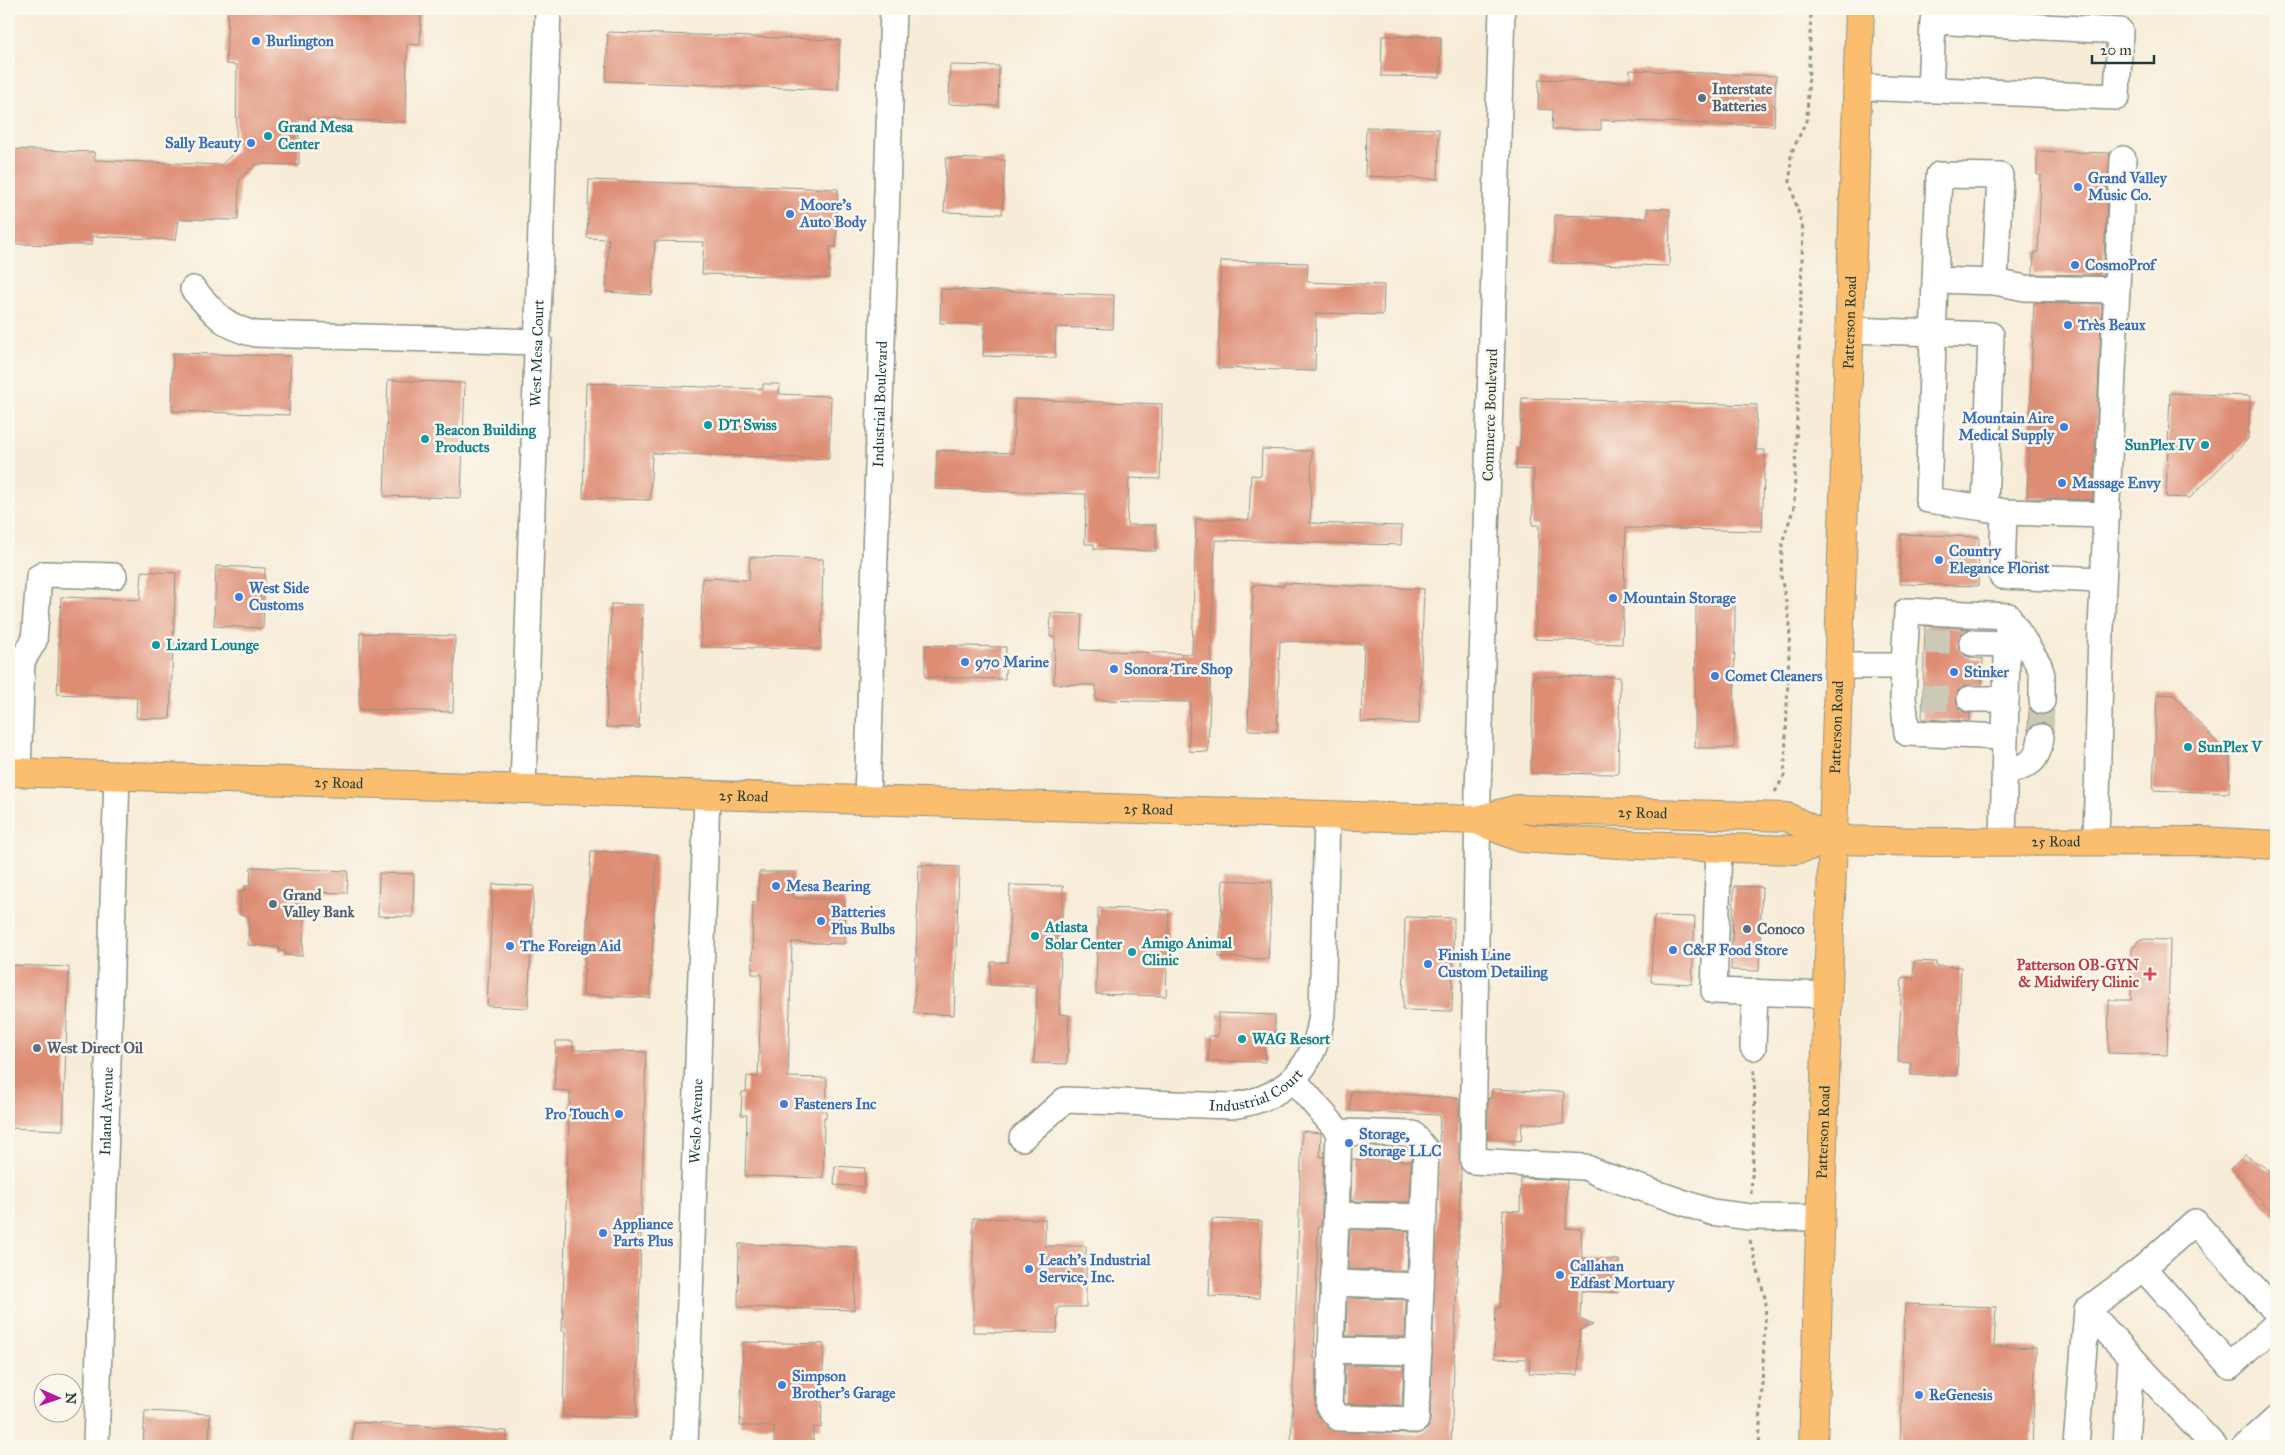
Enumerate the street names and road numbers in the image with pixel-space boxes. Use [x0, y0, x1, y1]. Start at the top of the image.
street label: Patterson Road [1839, 275, 1860, 370]
street label: West Mesa Court [526, 299, 548, 407]
street label: Industrial Boulevard [869, 340, 891, 468]
street label: Commerce Boulevard [1479, 348, 1501, 482]
street label: Patterson Road [1826, 680, 1847, 774]
street label: 25 Road [314, 773, 364, 793]
street label: 25 Road [719, 786, 769, 806]
street label: 25 Road [1123, 799, 1174, 819]
street label: 25 Road [1618, 803, 1668, 822]
street label: 25 Road [2031, 832, 2081, 851]
street label: Industrial Court [1209, 1065, 1307, 1115]
street label: Inland Avenue [96, 1066, 117, 1156]
street label: Weslo Avenue [686, 1078, 706, 1164]
street label: Patterson Road [1813, 1085, 1834, 1179]

